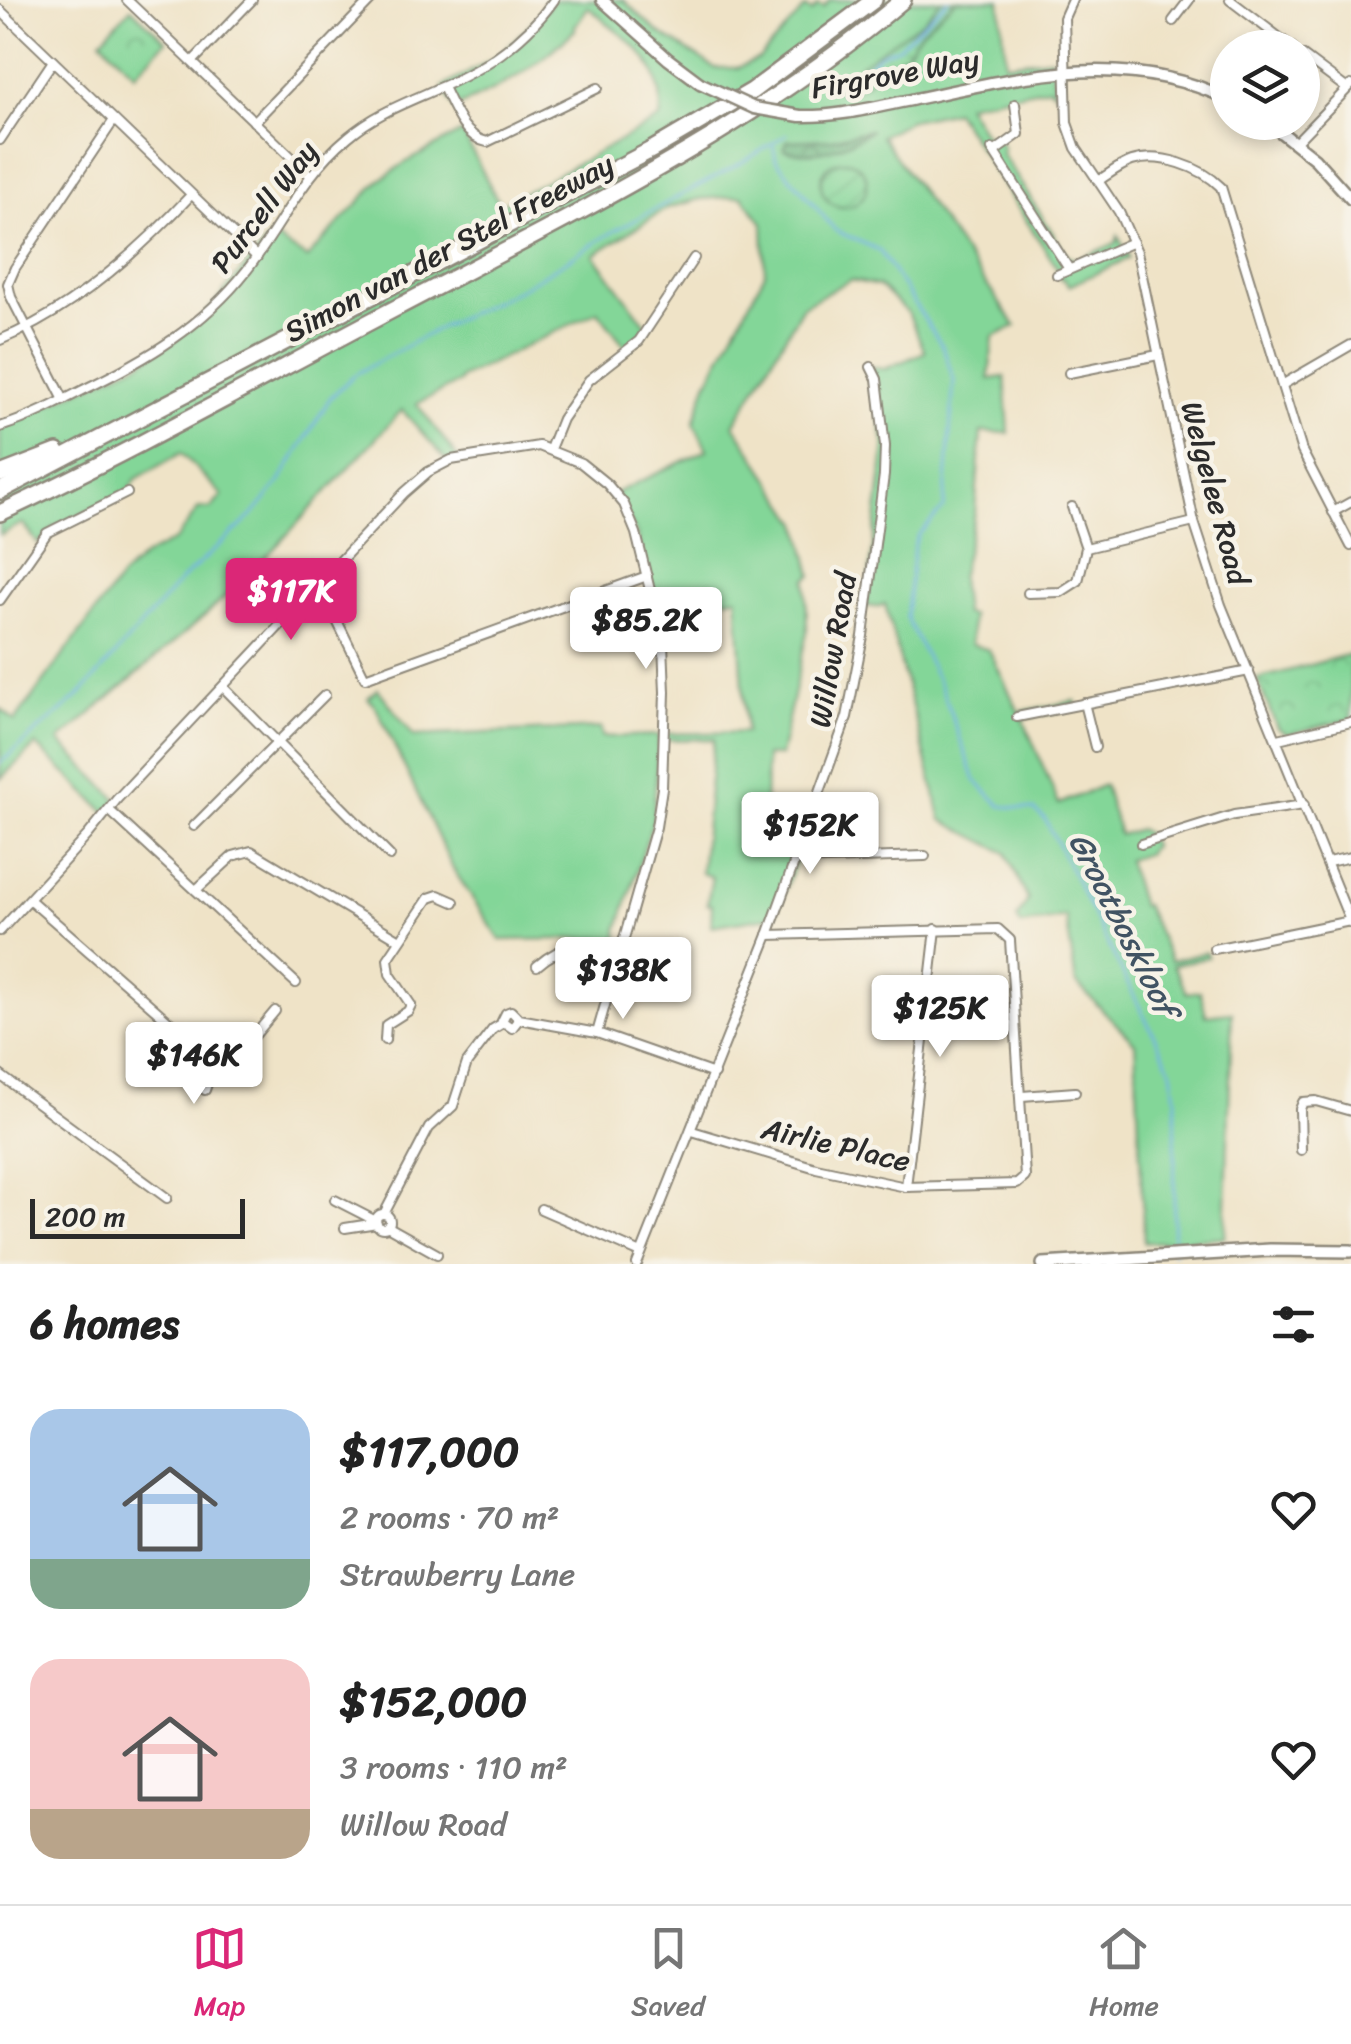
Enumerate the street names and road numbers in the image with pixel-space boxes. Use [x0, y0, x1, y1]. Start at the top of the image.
street label: Firgrove Way [807, 33, 984, 115]
street label: Purcell Way [196, 128, 333, 285]
street label: Simon van der Stel Freeway [274, 138, 624, 358]
street label: Welgelee Road [1165, 395, 1266, 593]
street label: Willow Road [793, 566, 874, 732]
street label: Airlie Place [755, 1101, 916, 1188]

